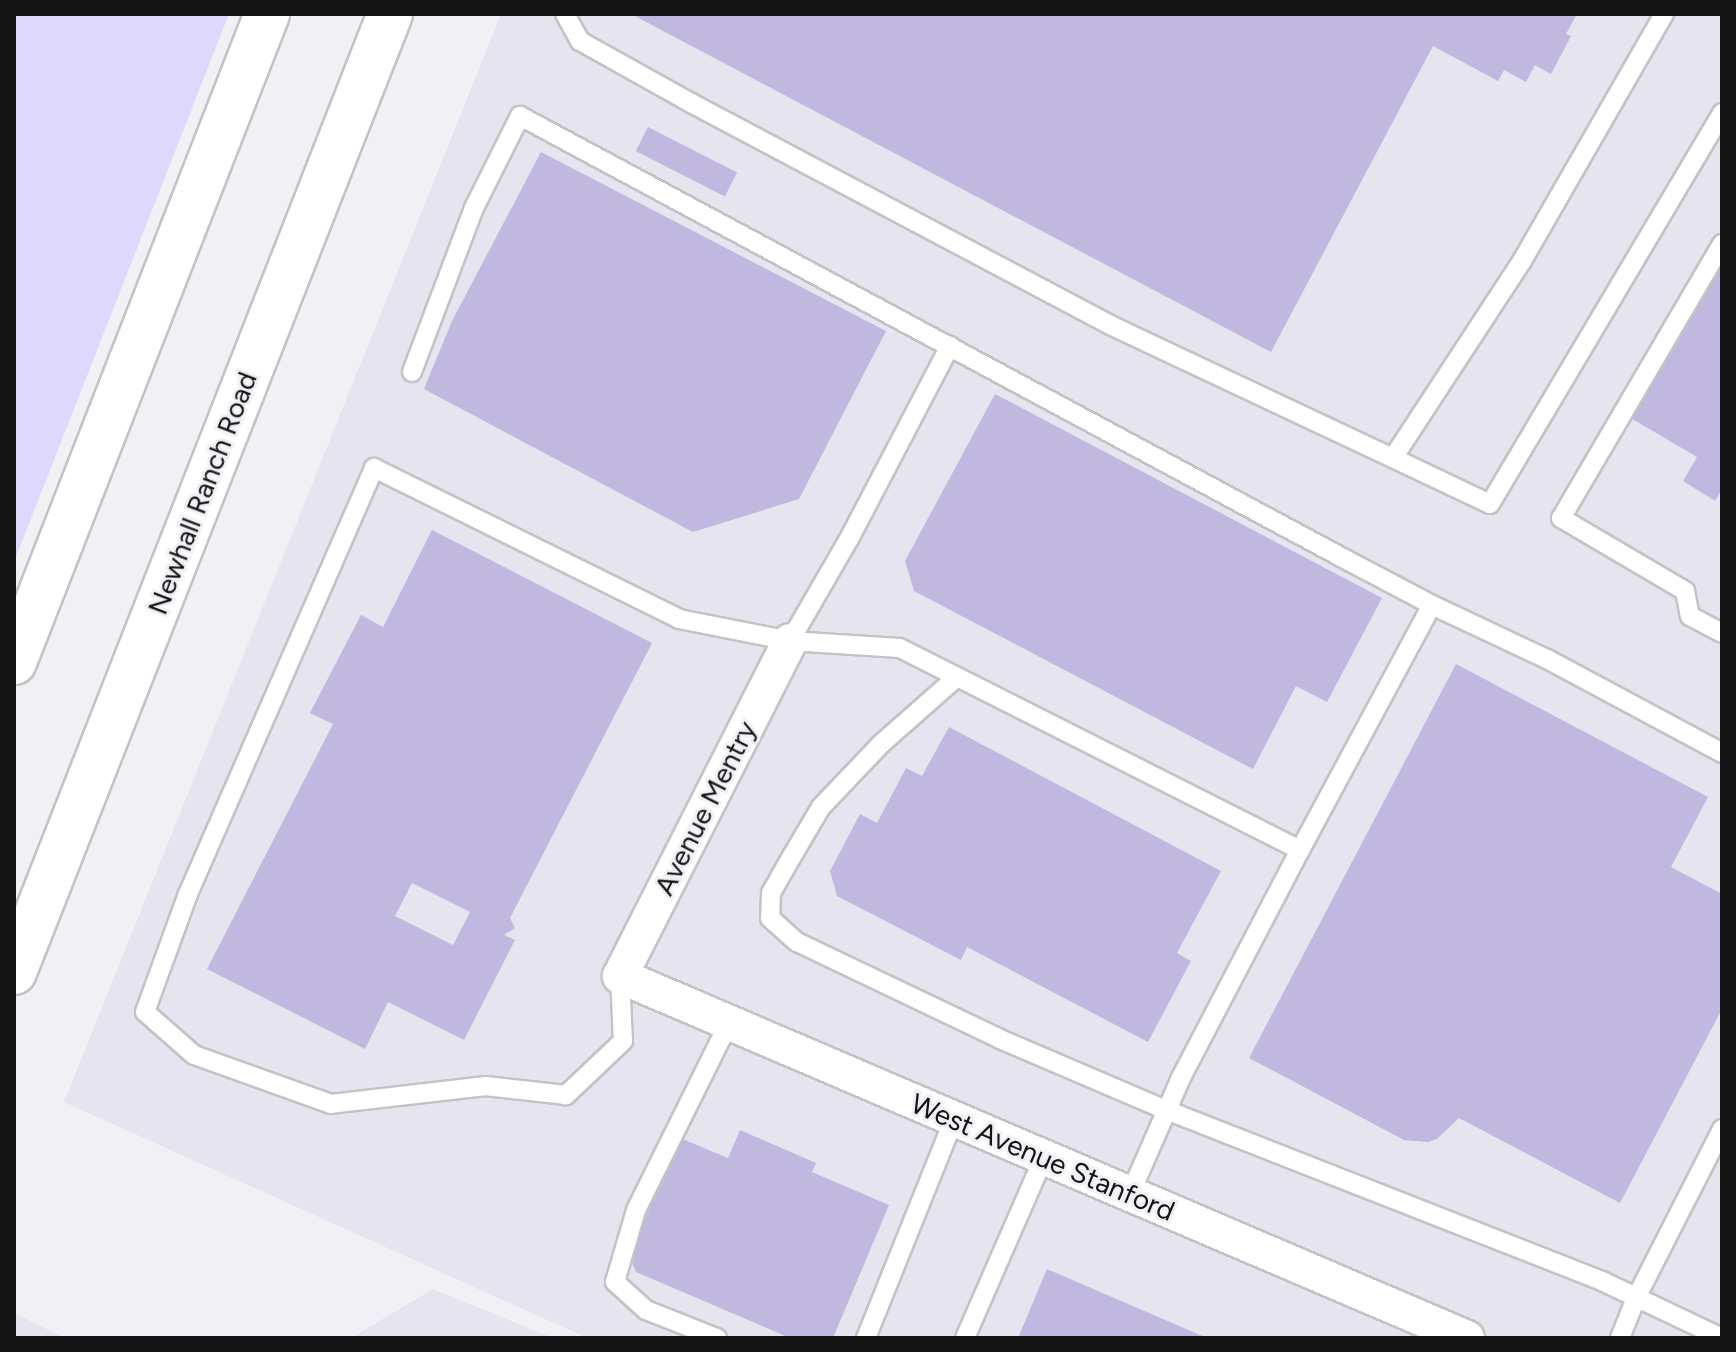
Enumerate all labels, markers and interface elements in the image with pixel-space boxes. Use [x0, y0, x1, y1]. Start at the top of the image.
street label: Newhall Ranch Road [140, 367, 264, 619]
street label: Avenue Mentry [647, 715, 763, 901]
street label: West Avenue Stanford [906, 1086, 1180, 1228]

